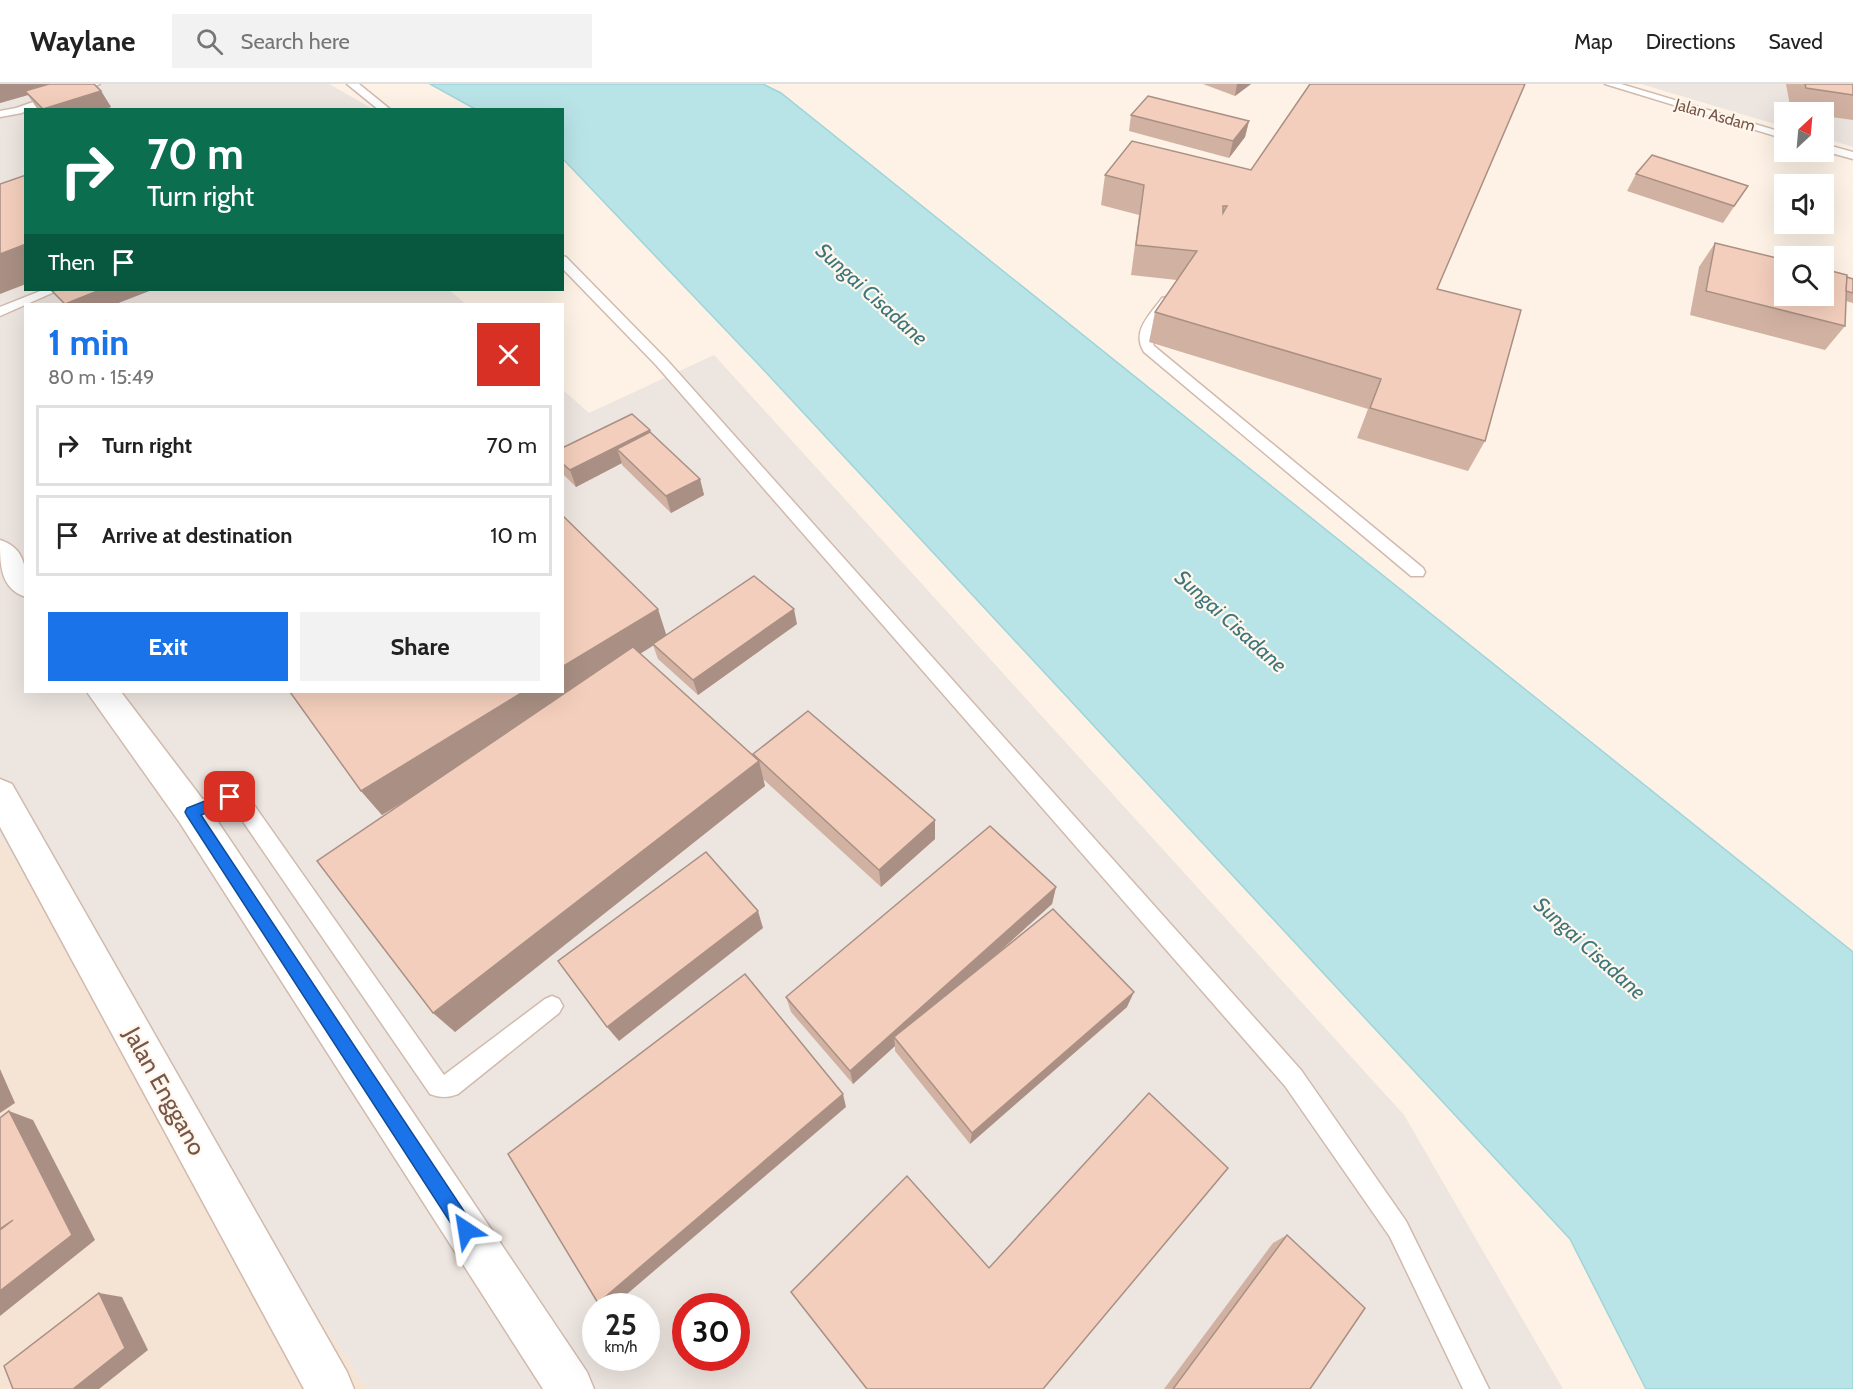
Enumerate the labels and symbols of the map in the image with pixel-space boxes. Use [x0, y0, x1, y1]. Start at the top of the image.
street label: Jalan Asdam [1672, 94, 1757, 136]
north arrow [1774, 102, 1834, 162]
water label: Sungai Cisadane [811, 238, 933, 351]
water label: Sungai Cisadane [1170, 565, 1292, 678]
pin [204, 771, 255, 822]
water label: Sungai Cisadane [1529, 892, 1651, 1005]
street label: Jalan Enggano [117, 1021, 212, 1160]
position arrow [434, 1198, 498, 1262]
speed limit sign: 30 [672, 1293, 750, 1371]

